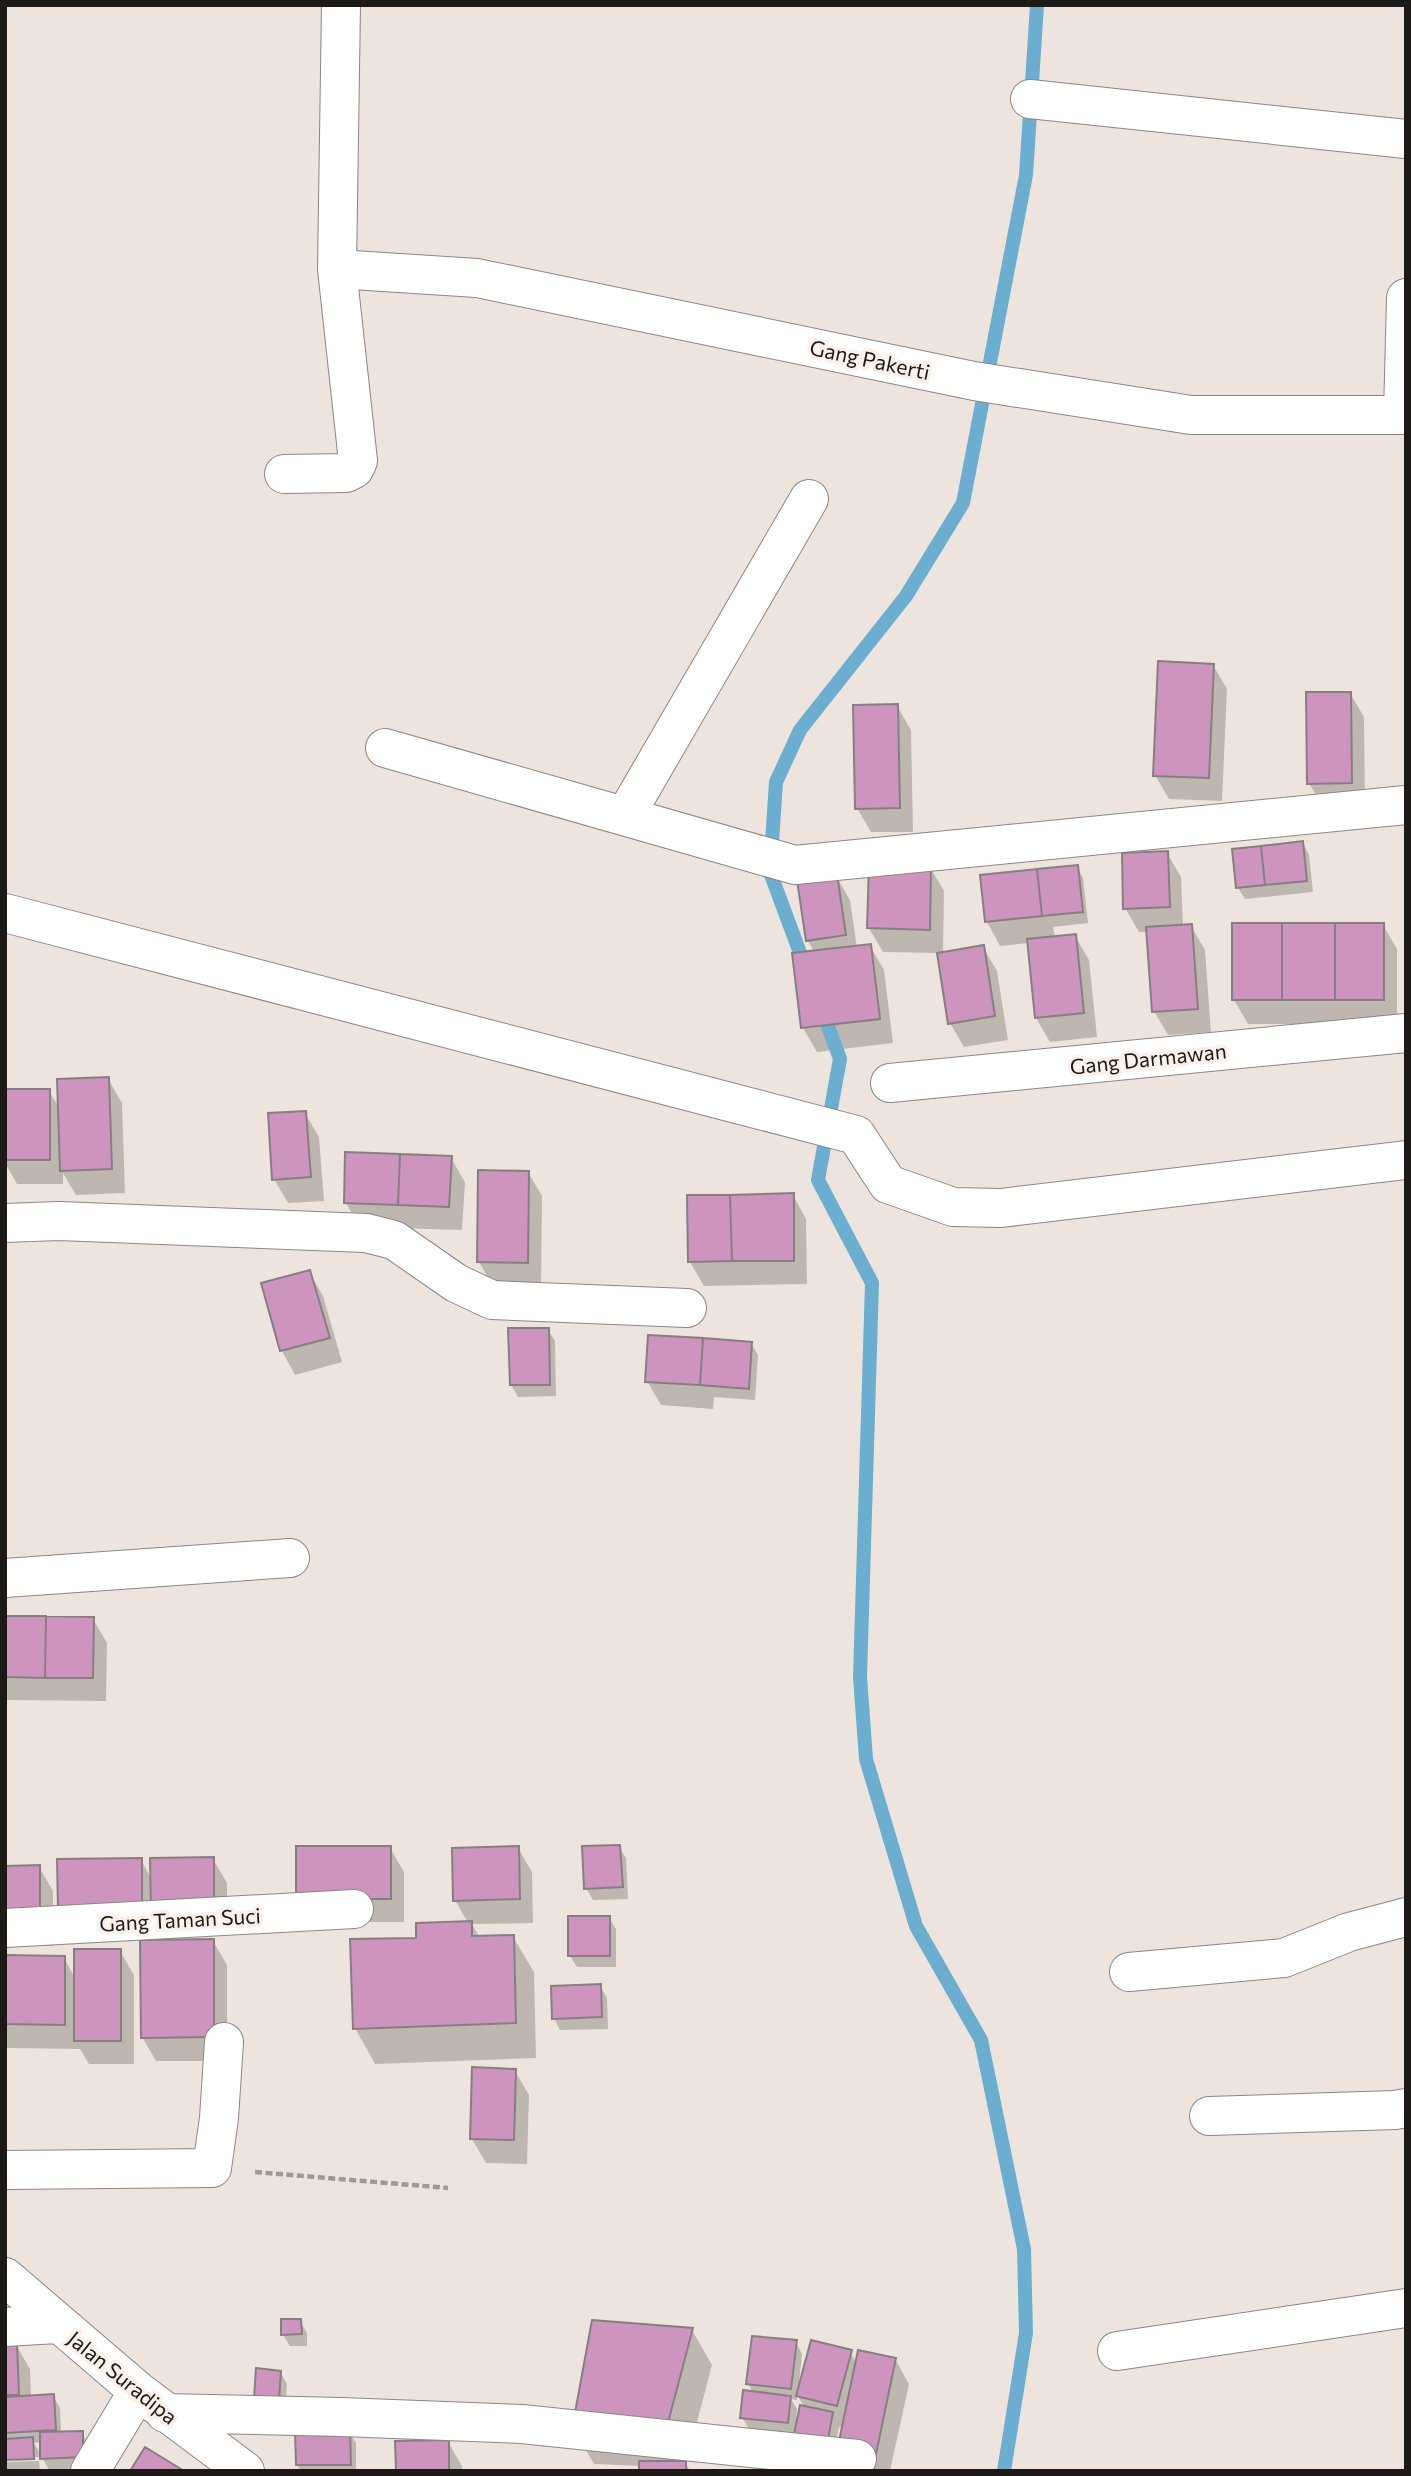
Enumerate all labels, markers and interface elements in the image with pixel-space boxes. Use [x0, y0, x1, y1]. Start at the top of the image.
street label: Gang Pakerti [808, 334, 932, 384]
street label: Gang Darmawan [1068, 1037, 1228, 1079]
street label: Gang Taman Suci [99, 1902, 261, 1936]
street label: Jalan Suradipa [63, 2325, 183, 2429]

